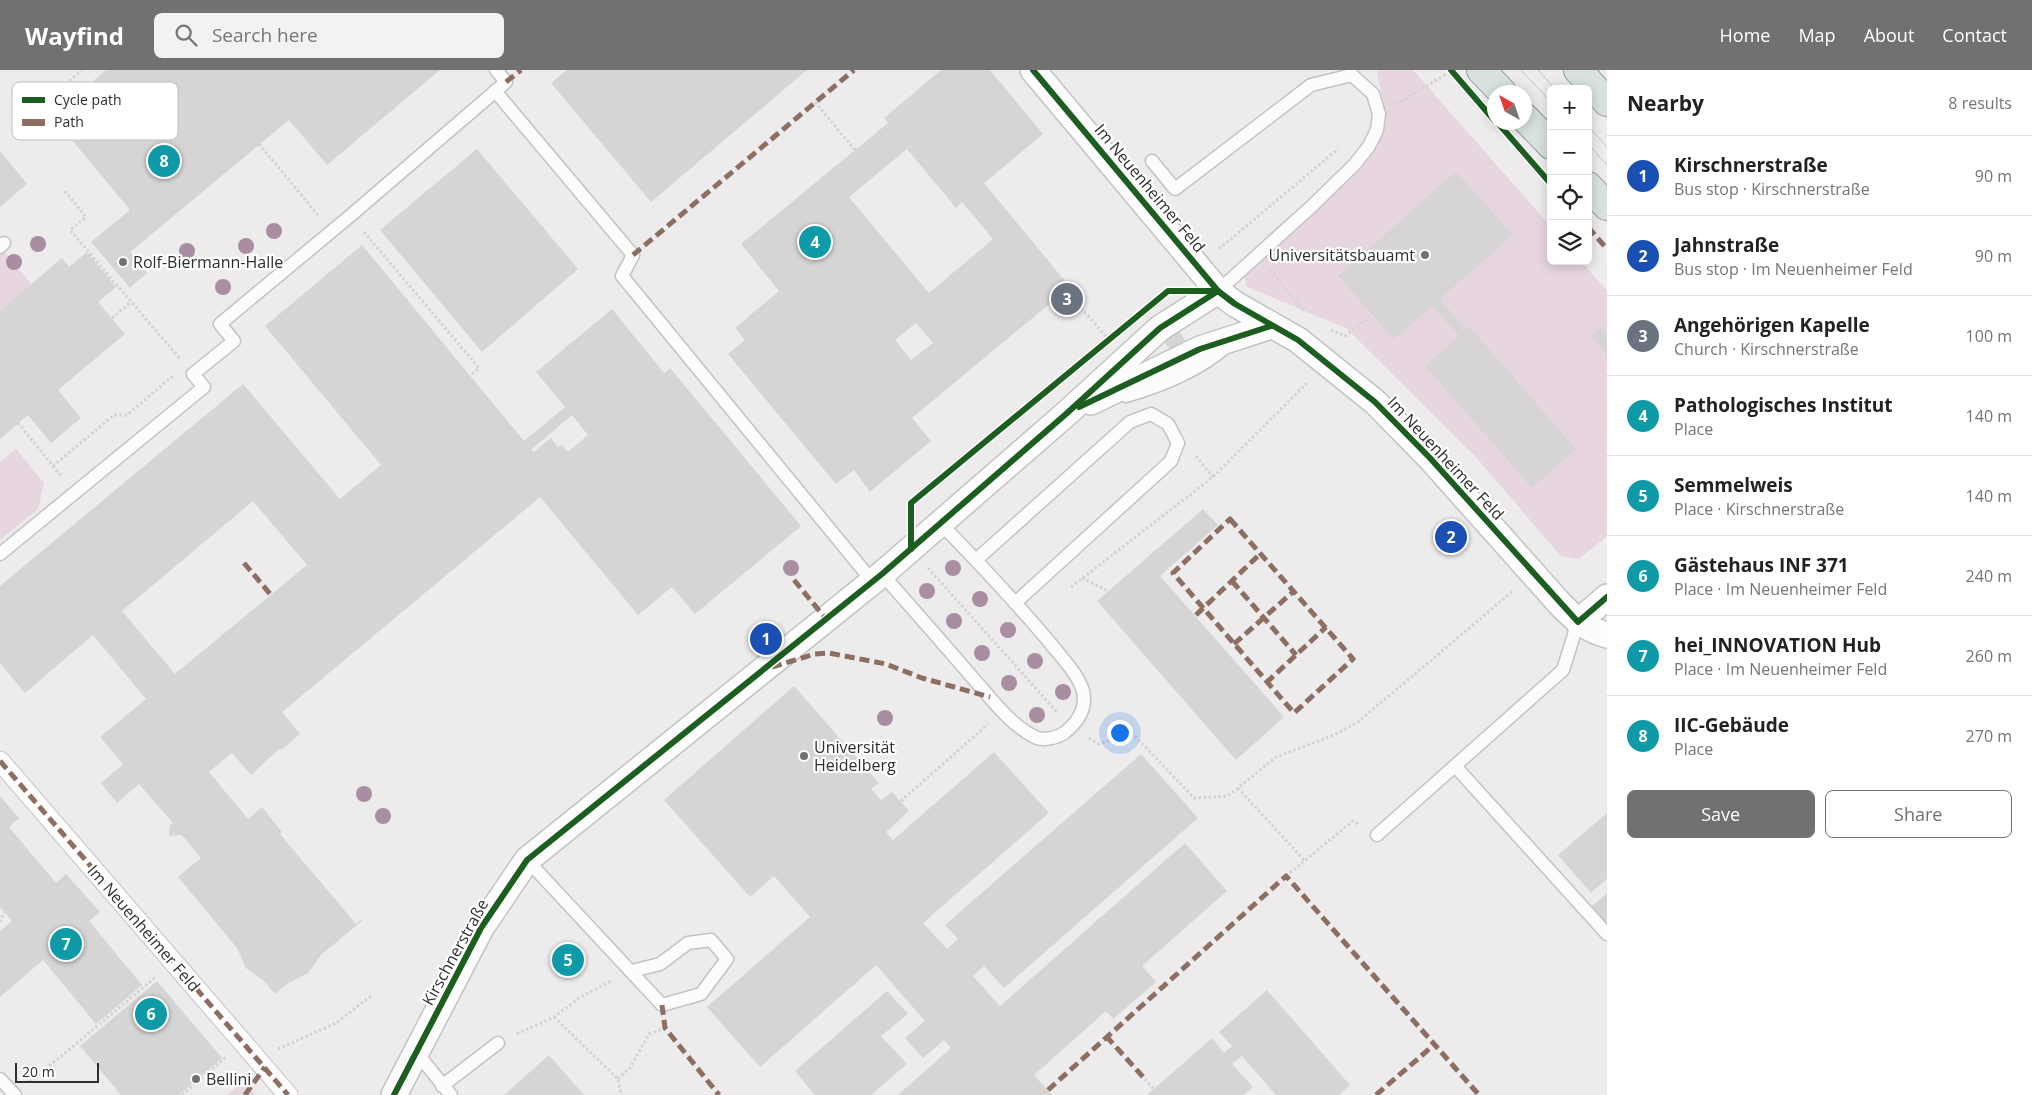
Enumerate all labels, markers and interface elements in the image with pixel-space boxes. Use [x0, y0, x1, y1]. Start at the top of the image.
search box [154, 13, 504, 58]
text: Wayfind [25, 19, 124, 52]
icon: search [172, 21, 200, 49]
text: Search here [212, 22, 318, 48]
text: Home [1720, 23, 1770, 47]
text: Map [1798, 23, 1836, 47]
text: About [1864, 23, 1914, 47]
text: Contact [1942, 23, 2007, 47]
legend [12, 82, 178, 140]
north arrow [1487, 85, 1532, 130]
map controls [1547, 85, 1592, 265]
button: + [1547, 85, 1592, 130]
text: Nearby [1627, 89, 1704, 117]
text: Cycle path [54, 90, 122, 109]
text: 8 results [1948, 92, 2012, 114]
text: Path [54, 112, 84, 131]
street label: Im Neuenheimer Feld [1090, 119, 1210, 257]
button: − [1547, 130, 1592, 175]
pin: 8 [148, 142, 180, 180]
text: Kirschnerstraße [1674, 152, 1828, 178]
text: 1 [1638, 165, 1648, 187]
text: 90 m [1975, 165, 2012, 187]
button: locate [1547, 175, 1592, 220]
text: Bus stop · Kirschnerstraße [1674, 178, 1870, 200]
button: layers [1547, 220, 1592, 265]
pin: 4 [799, 223, 831, 261]
text: Jahnstraße [1674, 232, 1779, 258]
place label: Universitätsbauamt [1268, 244, 1415, 266]
text: 2 [1638, 245, 1648, 267]
text: 90 m [1975, 245, 2012, 267]
marker: Universitätsbauamt [1419, 249, 1431, 261]
place label: Rolf-Biermann-Halle [133, 251, 283, 273]
marker: Rolf-Biermann-Halle [117, 256, 129, 268]
text: Bus stop · Im Neuenheimer Feld [1674, 258, 1913, 280]
pin: 3 [1051, 280, 1083, 318]
text: Angehörigen Kapelle [1674, 312, 1870, 338]
text: 3 [1638, 325, 1648, 347]
text: 100 m [1966, 325, 2012, 347]
text: Church · Kirschnerstraße [1674, 338, 1859, 360]
street label: Im Neuenheimer Feld [1383, 391, 1509, 525]
text: Pathologisches Institut [1674, 392, 1893, 418]
text: 4 [1638, 405, 1648, 427]
text: 140 m [1966, 405, 2012, 427]
text: Place [1674, 418, 1713, 440]
text: Semmelweis [1674, 472, 1793, 498]
text: 5 [1638, 485, 1648, 507]
text: 140 m [1966, 485, 2012, 507]
text: Place · Kirschnerstraße [1674, 498, 1844, 520]
pin: 2 [1435, 518, 1467, 556]
text: Gästehaus INF 371 [1674, 552, 1849, 578]
text: 6 [1638, 565, 1648, 587]
text: 240 m [1966, 565, 2012, 587]
text: Place · Im Neuenheimer Feld [1674, 578, 1887, 600]
pin: 1 [750, 620, 782, 658]
text: hei_INNOVATION Hub [1674, 632, 1881, 658]
text: 7 [1638, 645, 1648, 667]
text: 260 m [1966, 645, 2012, 667]
text: Place · Im Neuenheimer Feld [1674, 658, 1887, 680]
text: IIC-Gebäude [1674, 712, 1789, 738]
your location [1107, 720, 1133, 746]
text: 8 [1638, 725, 1648, 747]
text: 270 m [1966, 725, 2012, 747]
place label: Universität Heidelberg [814, 736, 896, 776]
text: Place [1674, 738, 1713, 760]
marker: Universität Heidelberg [798, 750, 810, 762]
button: Save [1627, 790, 1815, 838]
button: Share [1825, 790, 2012, 838]
street label: Im Neuenheimer Feld [83, 860, 205, 996]
street label: Kirschnerstraße [417, 895, 493, 1009]
pin: 7 [50, 925, 82, 963]
pin: 5 [552, 941, 584, 979]
pin: 6 [135, 995, 167, 1033]
scale bar [15, 1060, 99, 1083]
text: 20 m [22, 1062, 55, 1081]
place label: Bellini [206, 1068, 251, 1090]
marker: Bellini [190, 1073, 202, 1085]

